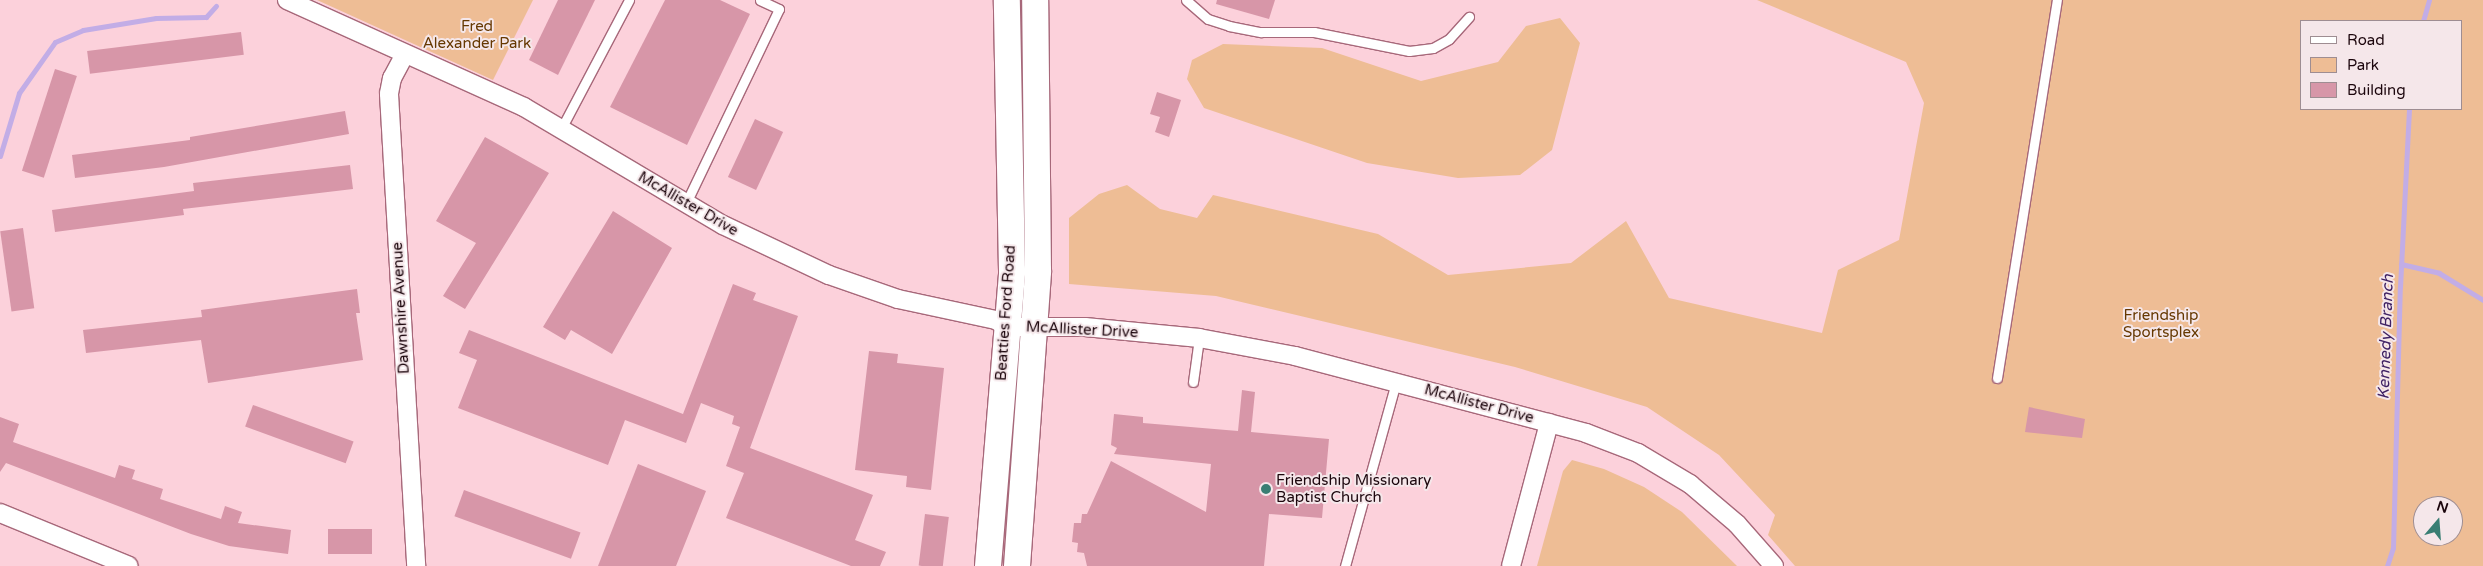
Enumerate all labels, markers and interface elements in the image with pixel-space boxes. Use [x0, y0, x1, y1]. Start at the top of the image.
park label: Fred Alexander Park [423, 17, 531, 52]
legend [2300, 20, 2463, 110]
text: Road [2347, 31, 2385, 49]
text: Park [2347, 56, 2379, 74]
text: Building [2347, 81, 2406, 99]
street label: McAllister Drive [635, 168, 741, 240]
street label: Dawnshire Avenue [389, 242, 413, 374]
street label: Beatties Ford Road [992, 245, 1020, 381]
water label: Kennedy Branch [2374, 274, 2398, 400]
park label: Friendship Sportsplex [2123, 306, 2199, 341]
street label: McAllister Drive [1025, 318, 1139, 342]
street label: McAllister Drive [1422, 381, 1536, 427]
place label: Friendship Missionary Baptist Church [1276, 471, 1431, 506]
marker: Friendship Missionary Baptist Church [1260, 483, 1272, 495]
north arrow [2413, 496, 2463, 546]
text: N [2435, 497, 2450, 517]

